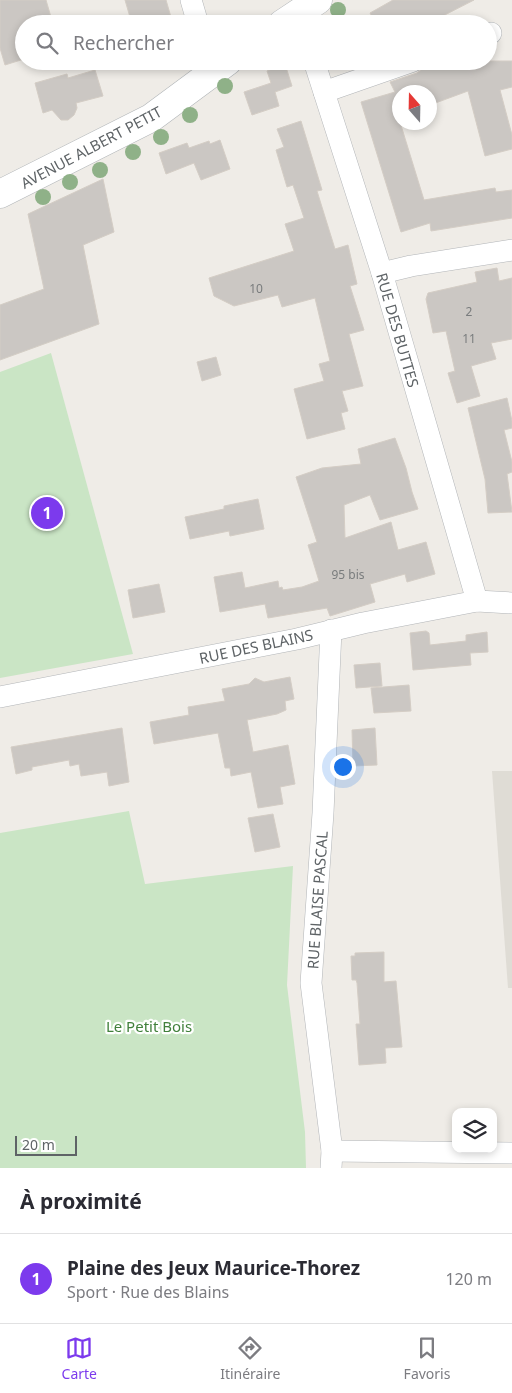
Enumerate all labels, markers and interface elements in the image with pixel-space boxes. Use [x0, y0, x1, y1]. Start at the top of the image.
search box [15, 15, 497, 70]
icon: search [33, 29, 61, 57]
text: Rechercher [73, 30, 174, 56]
north arrow [392, 85, 437, 130]
street label: AVENUE ALBERT PETIT [17, 101, 166, 193]
street label: RUE DES BUTTES [372, 270, 424, 390]
house number: 10 [249, 280, 263, 297]
house number: 2 [466, 303, 473, 320]
house number: 11 [462, 330, 476, 347]
pin: 1 [31, 494, 63, 532]
house number: 95 bis [331, 566, 365, 583]
street label: RUE DES BLAINS [197, 624, 315, 668]
your location [330, 754, 356, 780]
street label: RUE BLAISE PASCAL [302, 830, 332, 970]
park label: Le Petit Bois [106, 1016, 192, 1036]
map controls [452, 1108, 497, 1153]
button: layers [452, 1108, 497, 1153]
scale bar [15, 1133, 78, 1156]
text: 20 m [22, 1135, 55, 1154]
text: À proximité [20, 1187, 142, 1215]
text: Plaine des Jeux Maurice-Thorez [67, 1255, 360, 1281]
text: 1 [31, 1268, 41, 1290]
text: 120 m [445, 1268, 492, 1290]
text: Sport · Rue des Blains [67, 1281, 229, 1303]
tab: Carte [62, 1334, 97, 1383]
tab: Itinéraire [220, 1334, 280, 1383]
tab: Favoris [404, 1334, 450, 1383]

